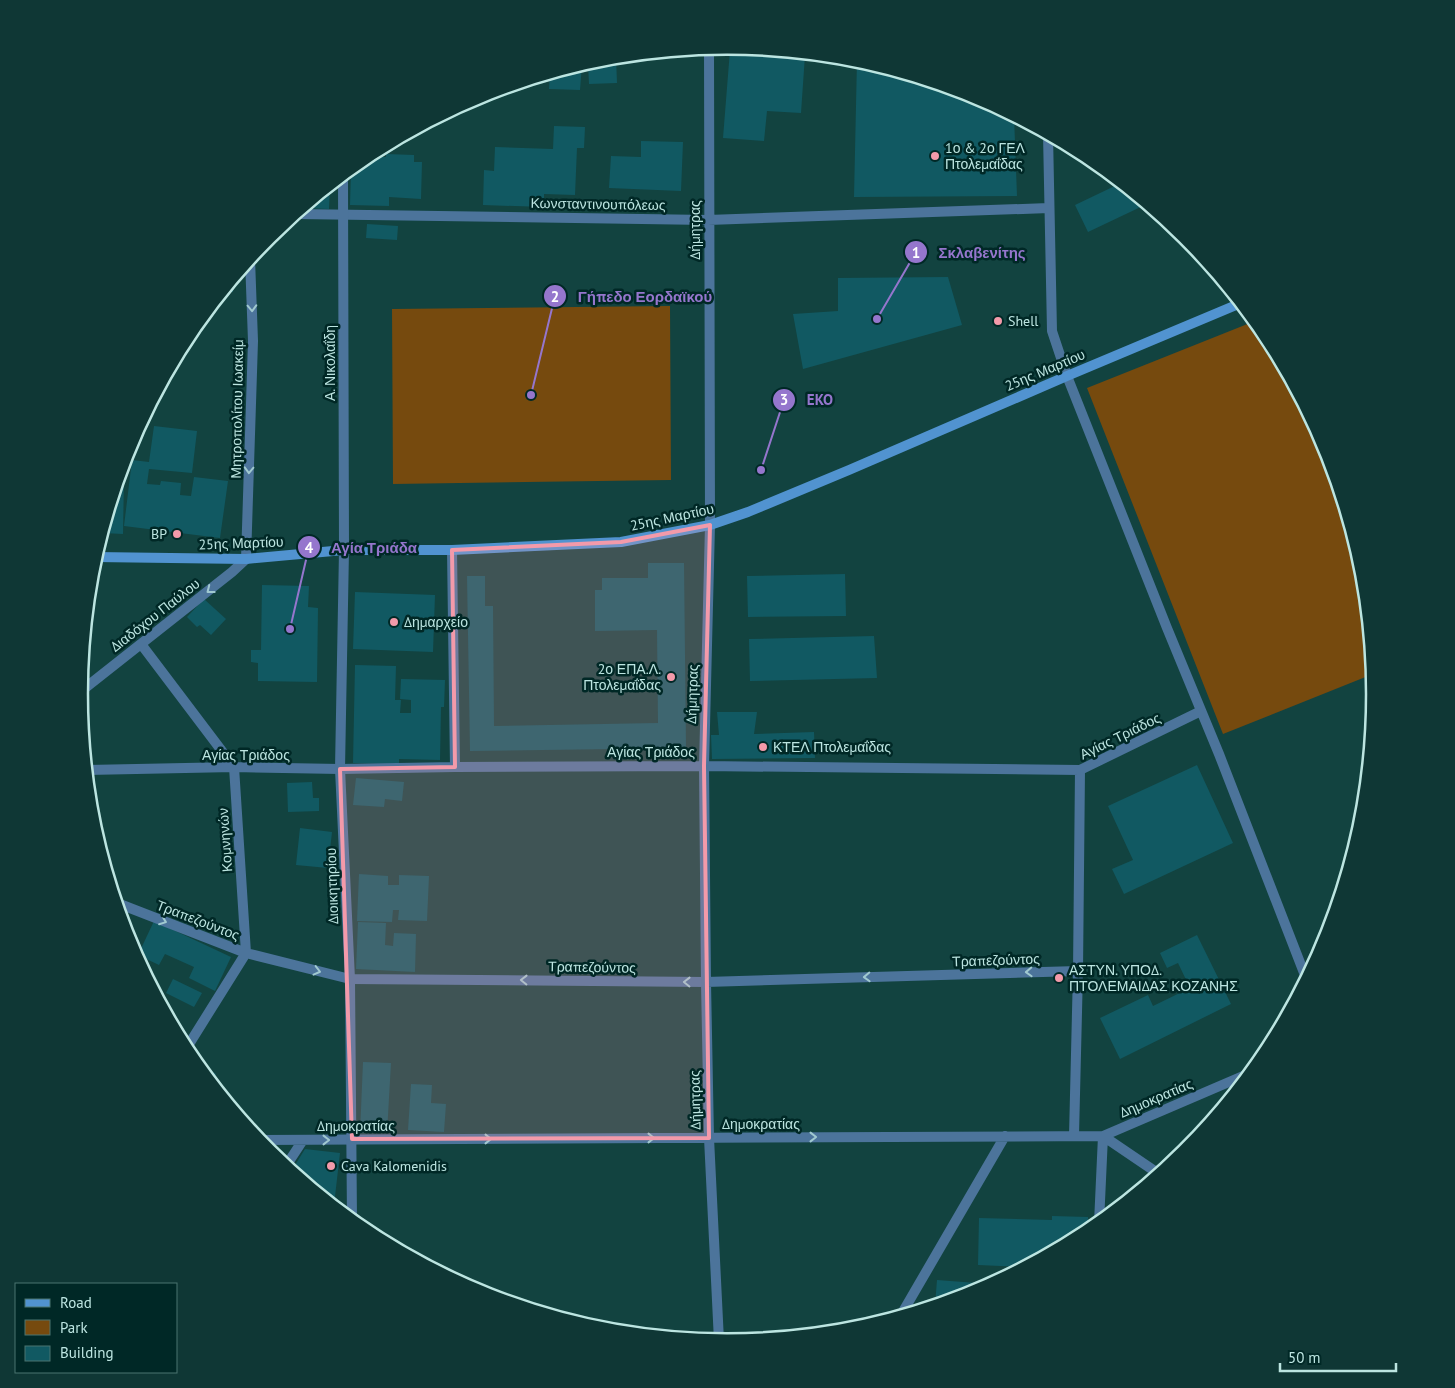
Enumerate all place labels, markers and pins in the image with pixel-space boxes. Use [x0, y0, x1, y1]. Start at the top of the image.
place label: 1ο & 2ο ΓΕΛ Πτολεμαΐδας [945, 139, 1025, 173]
marker: 1ο & 2ο ΓΕΛ Πτολεμαΐδας [929, 150, 941, 162]
callout: Σκλαβενίτης [904, 237, 1036, 267]
callout: Γήπεδο Εορδαϊκού [543, 281, 722, 311]
place label: Shell [1008, 312, 1038, 330]
marker: Shell [992, 315, 1004, 327]
callout: EKO [771, 385, 843, 415]
place label: BP [151, 525, 167, 543]
marker: BP [171, 528, 183, 540]
callout: Αγία Τριάδα [296, 532, 427, 562]
place label: Δημαρχείο [404, 613, 468, 631]
marker: Δημαρχείο [388, 616, 400, 628]
place label: 2ο ΕΠΑ.Λ. Πτολεμαΐδας [583, 660, 661, 694]
marker: 2ο ΕΠΑ.Λ. Πτολεμαΐδας [665, 671, 677, 683]
place label: ΚΤΕΛ Πτολεμαΐδας [773, 738, 891, 756]
marker: ΚΤΕΛ Πτολεμαΐδας [757, 741, 769, 753]
place label: ΑΣΤΥΝ. ΥΠΟΔ. ΠΤΟΛΕΜΑΙΔΑΣ ΚΟΖΑΝΗΣ [1069, 961, 1238, 995]
marker: ΑΣΤΥΝ. ΥΠΟΔ. ΠΤΟΛΕΜΑΙΔΑΣ ΚΟΖΑΝΗΣ [1053, 972, 1065, 984]
place label: Cava Kalomenidis [341, 1157, 447, 1175]
marker: Cava Kalomenidis [325, 1160, 337, 1172]

